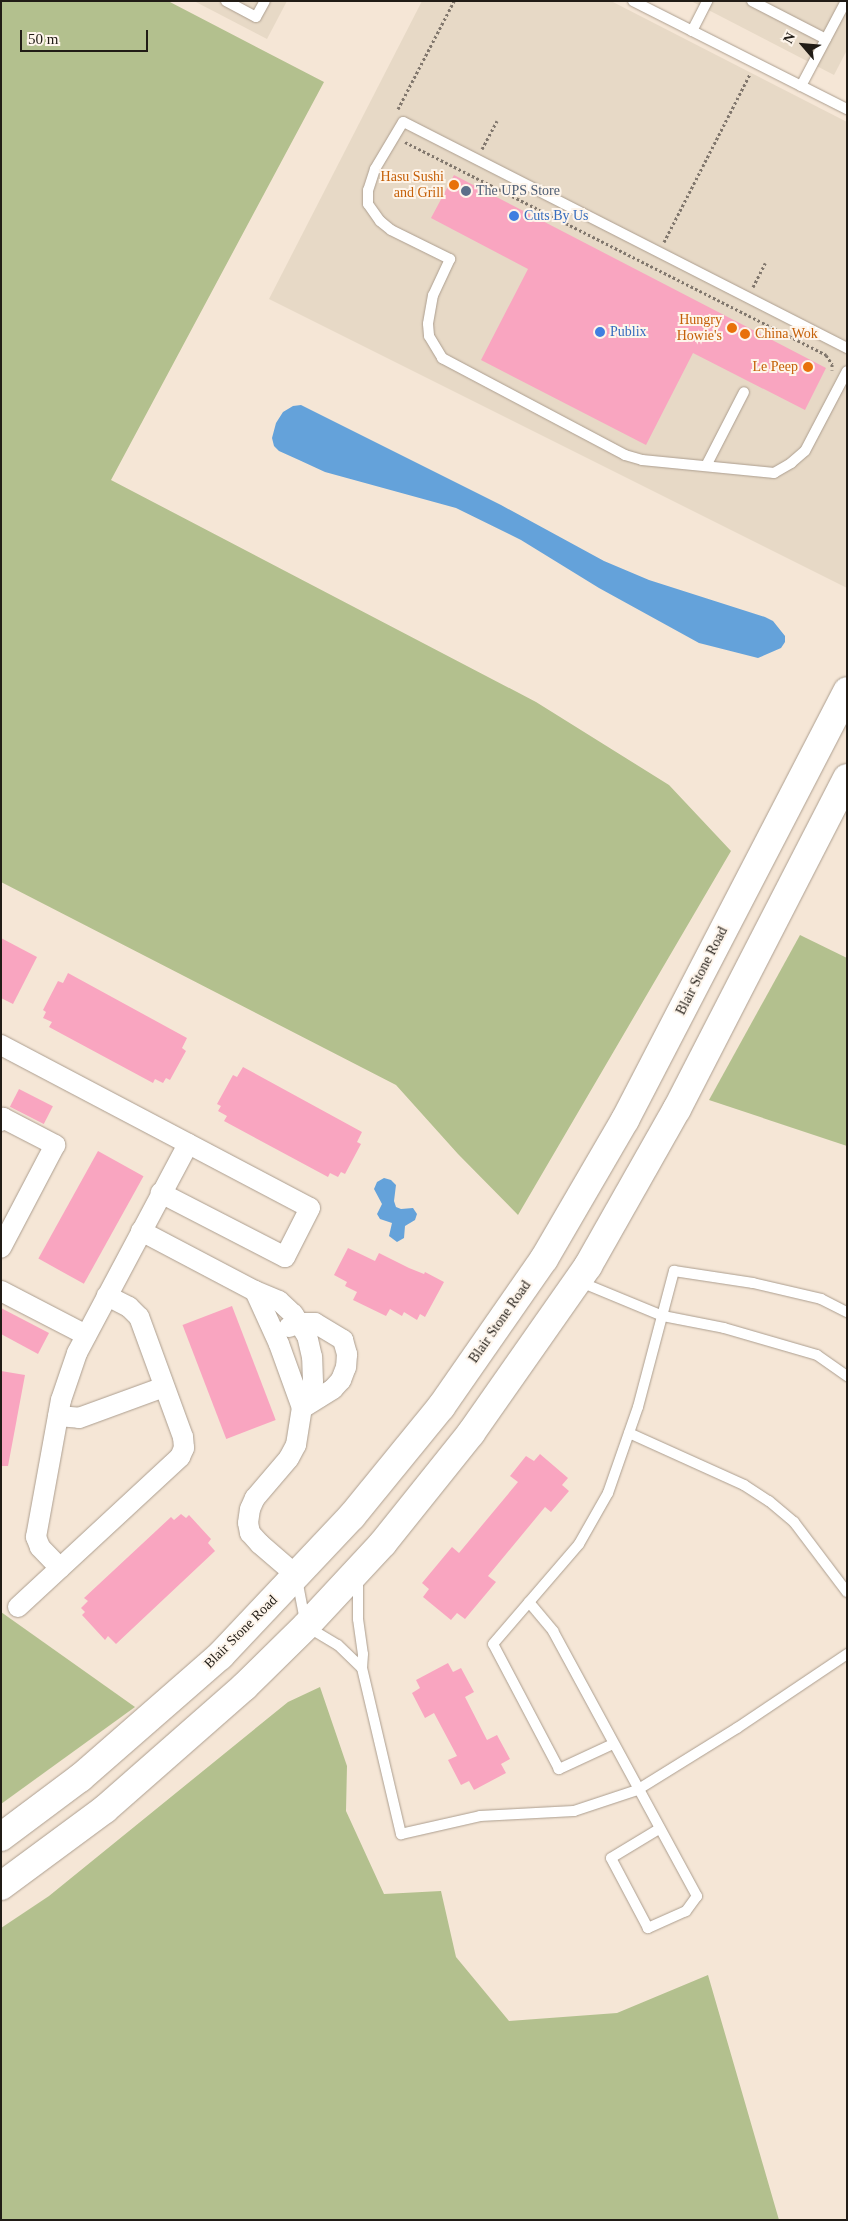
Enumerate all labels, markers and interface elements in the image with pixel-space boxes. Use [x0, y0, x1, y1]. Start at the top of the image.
scale bar [22, 20, 150, 52]
north arrow [778, 20, 828, 70]
text: N [780, 30, 798, 46]
text: 50 m [28, 31, 58, 47]
place label: Hasu Sushi and Grill [381, 169, 444, 202]
marker: Hasu Sushi and Grill [448, 179, 460, 191]
place label: The UPS Store [476, 183, 560, 199]
marker: The UPS Store [460, 185, 472, 197]
place label: Cuts By Us [524, 208, 589, 224]
marker: Cuts By Us [508, 210, 520, 222]
place label: Hungry Howie's [677, 312, 722, 344]
marker: Hungry Howie's [726, 322, 738, 334]
place label: Publix [610, 324, 647, 340]
marker: Publix [594, 326, 606, 338]
place label: China Wok [755, 326, 818, 342]
marker: China Wok [739, 328, 751, 340]
place label: Le Peep [753, 359, 798, 375]
marker: Le Peep [802, 361, 814, 373]
street label: Blair Stone Road [673, 924, 731, 1018]
street label: Blair Stone Road [465, 1278, 535, 1366]
street label: Blair Stone Road [201, 1592, 281, 1672]

